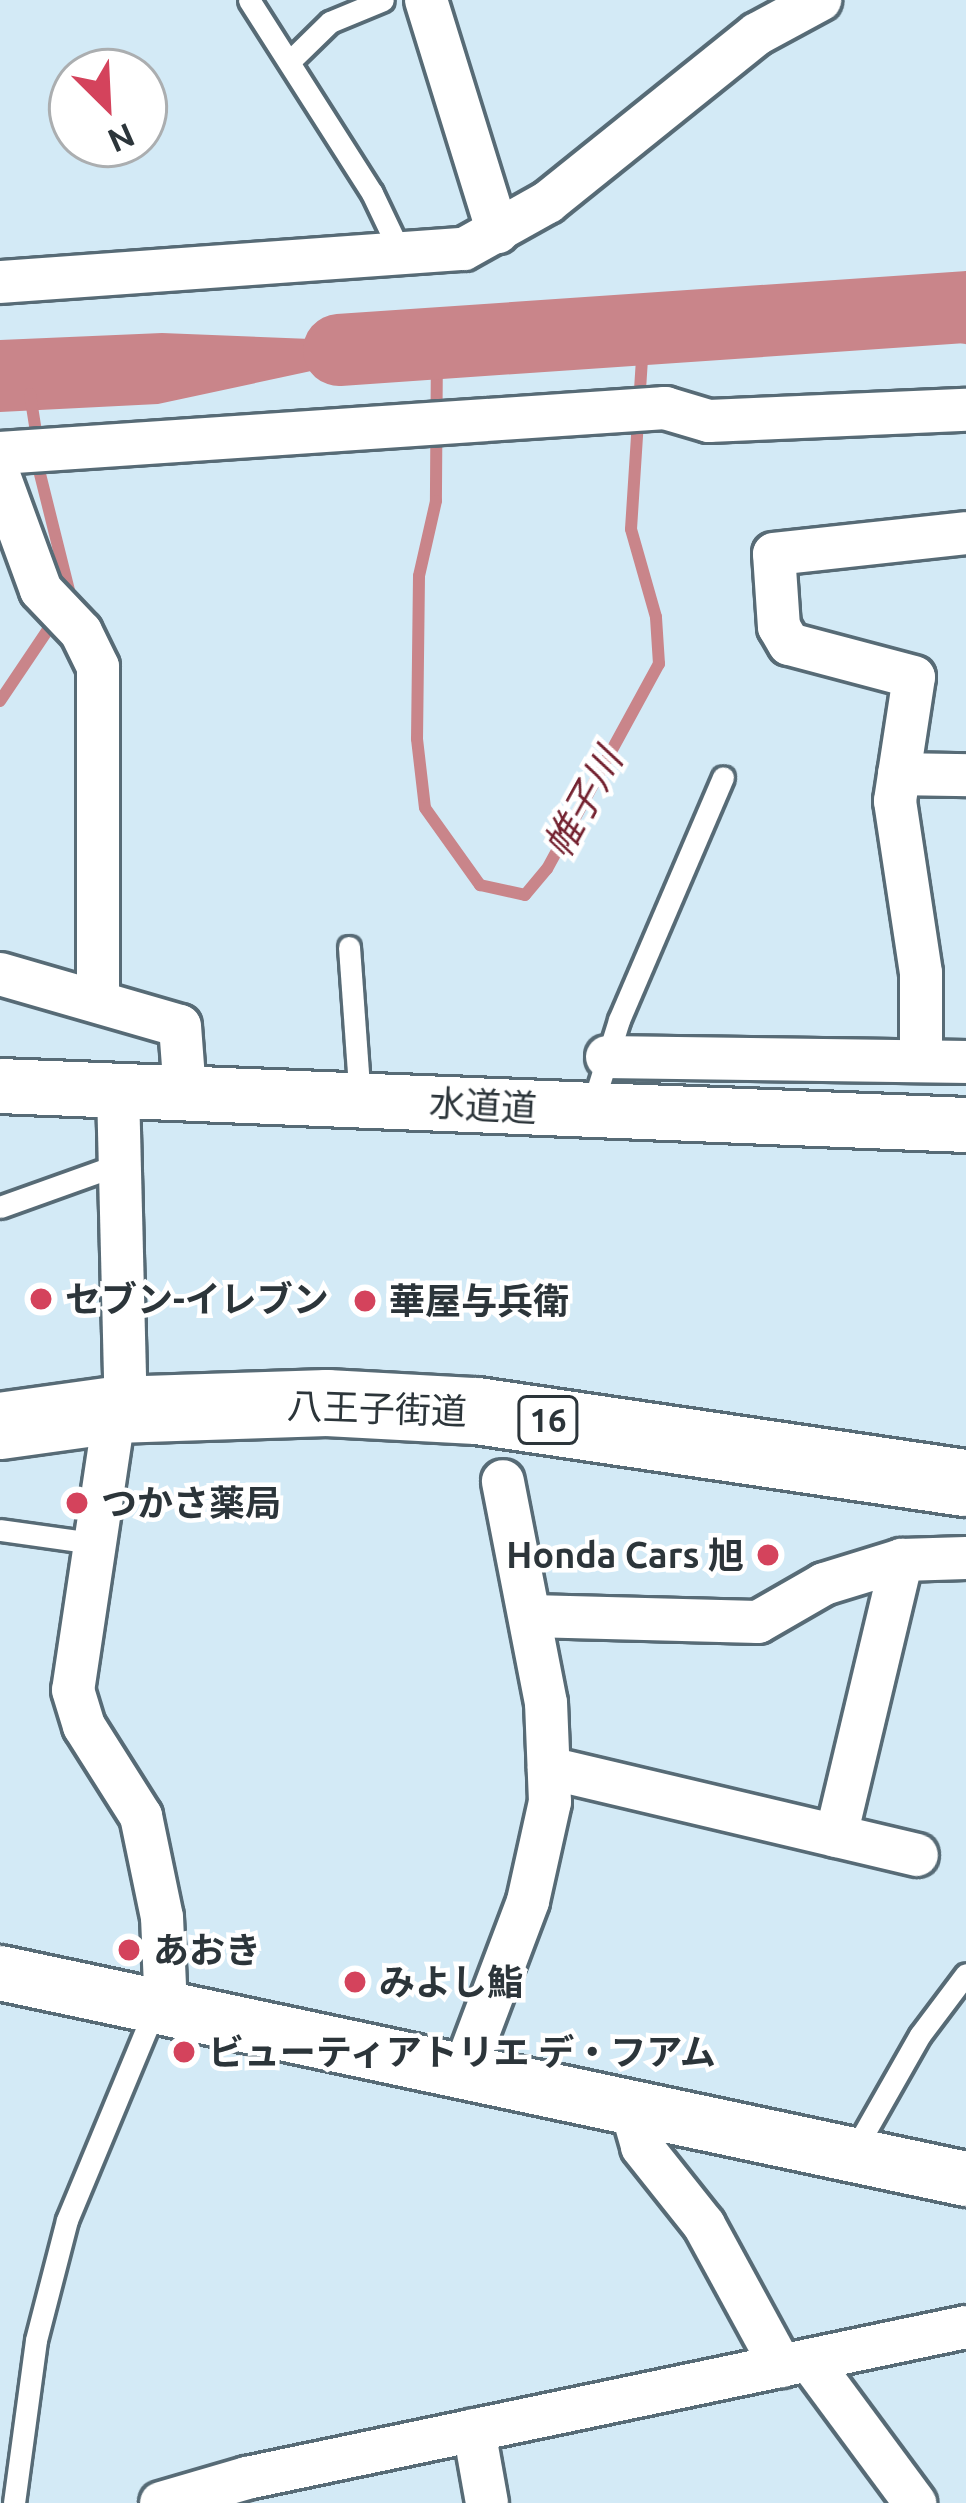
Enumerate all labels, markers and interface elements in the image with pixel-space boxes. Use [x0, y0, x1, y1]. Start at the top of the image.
north arrow [48, 48, 168, 168]
text: N [103, 117, 140, 161]
water label: 帷子川 [534, 740, 632, 866]
street label: 水道道 [428, 1081, 538, 1129]
place label: セブン-イレブン [65, 1277, 329, 1321]
place label: 華屋与兵衛 [389, 1279, 569, 1323]
marker: セブン-イレブン [28, 1286, 54, 1312]
marker: 華屋与兵衛 [352, 1288, 378, 1314]
street label: 八王子街道 [286, 1383, 468, 1433]
road number: 16 [515, 1393, 581, 1447]
place label: つかさ薬局 [101, 1481, 281, 1525]
marker: つかさ薬局 [64, 1490, 90, 1516]
place label: Honda Cars 旭 [506, 1533, 744, 1577]
marker: Honda Cars 旭 [755, 1542, 781, 1568]
place label: あおき [153, 1928, 261, 1972]
marker: あおき [116, 1937, 142, 1963]
place label: みよし鮨 [379, 1960, 523, 2004]
marker: みよし鮨 [342, 1969, 368, 1995]
place label: ビューティアトリエ デ・フアム [208, 2030, 721, 2074]
marker: ビューティアトリエ デ・フアム [171, 2039, 197, 2065]

